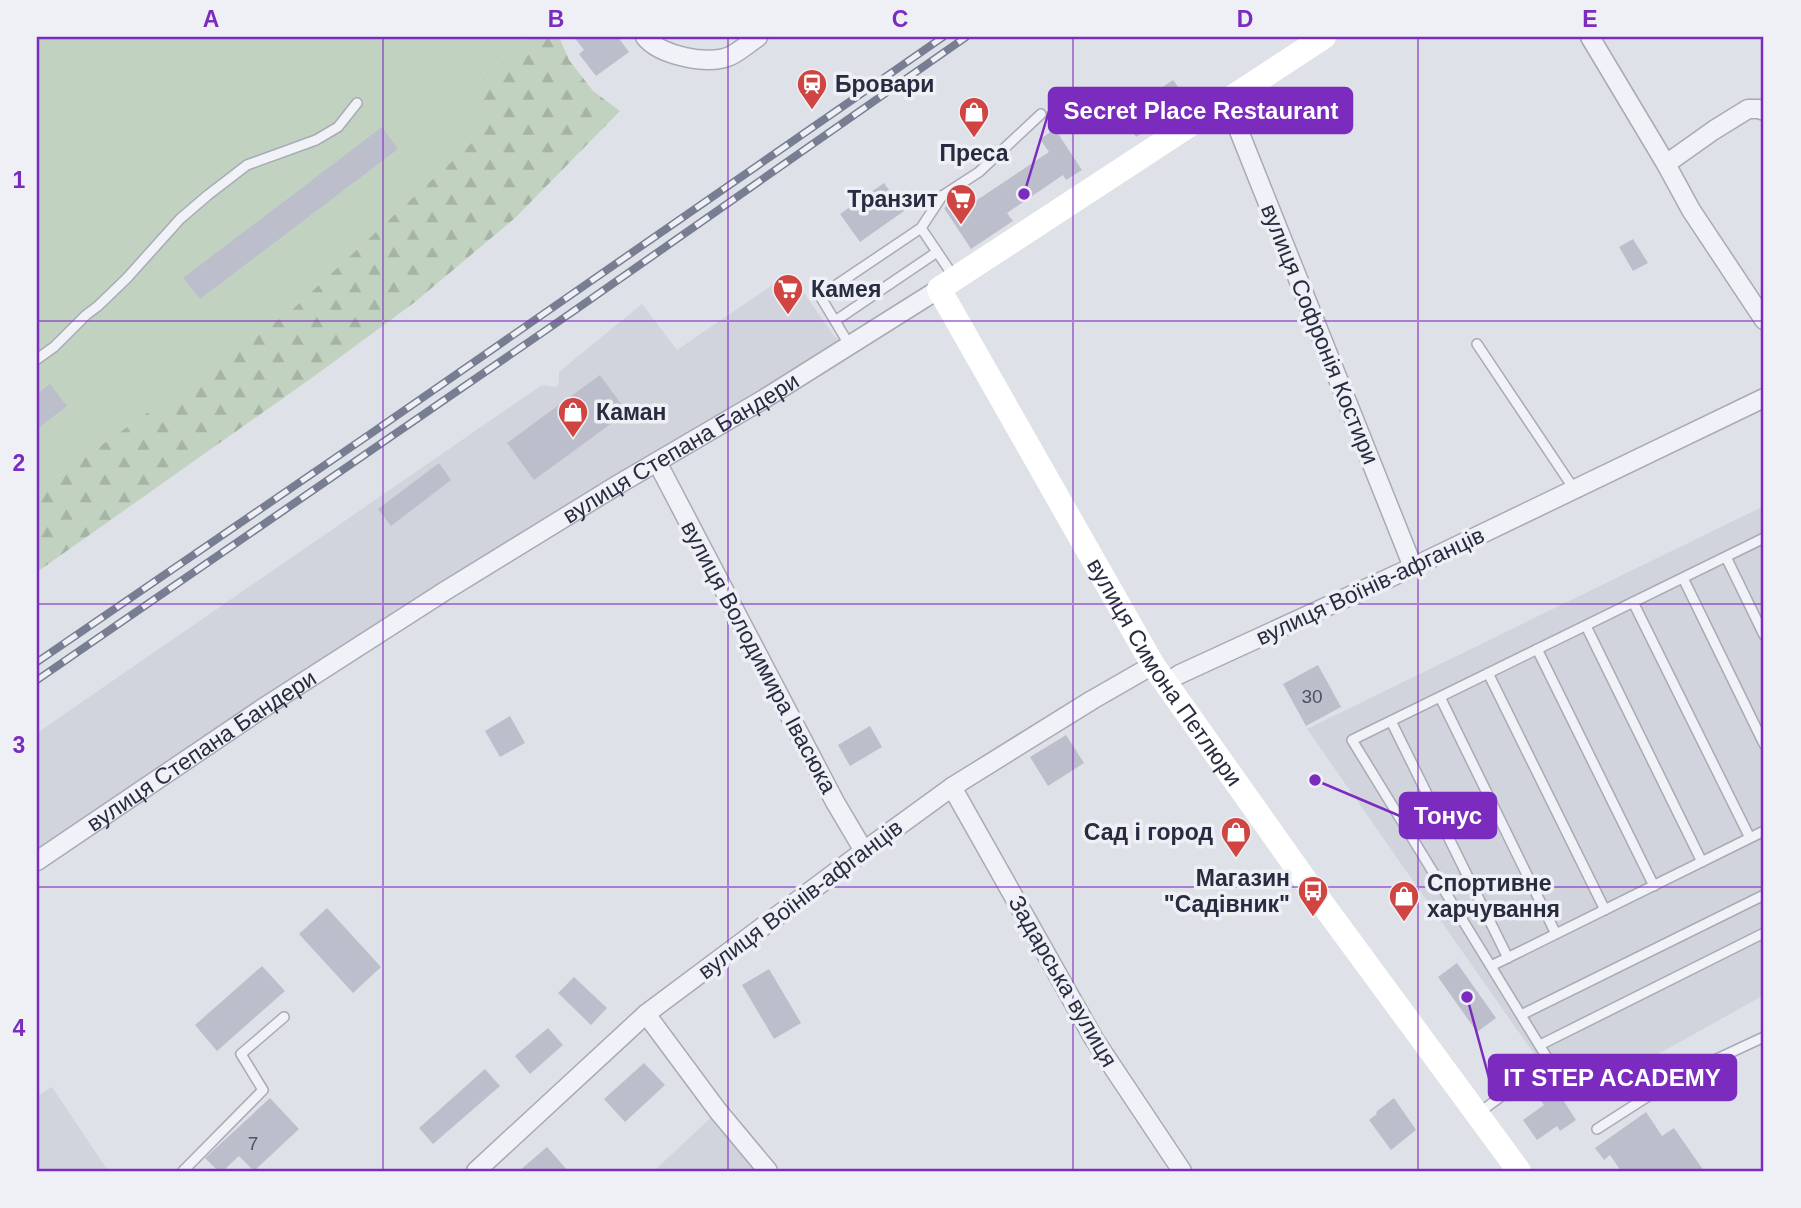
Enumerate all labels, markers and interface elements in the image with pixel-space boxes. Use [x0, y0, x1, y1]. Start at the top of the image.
text: A [203, 6, 219, 32]
text: B [548, 6, 564, 32]
text: C [892, 6, 908, 32]
text: D [1237, 6, 1253, 32]
text: E [1582, 6, 1598, 32]
station icon: Бровари [795, 67, 829, 111]
place label: Бровари [835, 71, 934, 97]
callout: Secret Place Restaurant [1049, 88, 1352, 133]
shop icon: Преса [957, 95, 991, 139]
text: Secret Place Restaurant [1064, 97, 1338, 124]
place label: Преса [940, 140, 1009, 166]
text: 1 [13, 167, 26, 193]
supermarket icon: Транзит [944, 182, 978, 226]
place label: Транзит [847, 186, 938, 212]
street label: вулиця Софронія Костири [1256, 200, 1384, 468]
supermarket icon: Камея [771, 272, 805, 316]
place label: Камея [811, 276, 881, 302]
street label: вулиця Степана Бандери [558, 367, 804, 528]
shop icon: Каман [556, 395, 590, 439]
place label: Каман [596, 399, 667, 425]
text: 2 [13, 450, 25, 476]
street label: вулиця Володимира Івасюка [676, 516, 842, 798]
street label: вулиця Воїнів-афганців [1252, 522, 1488, 650]
street label: вулиця Симона Петлюри [1082, 554, 1248, 791]
street label: вулиця Степана Бандери [82, 664, 321, 837]
house number: 30 [1301, 686, 1323, 707]
text: 3 [13, 732, 25, 758]
callout: Тонус [1400, 793, 1496, 838]
text: Тонус [1414, 802, 1482, 829]
street label: вулиця Воїнів-афганців [693, 814, 907, 984]
shop icon: Сад і город [1219, 815, 1253, 859]
place label: Сад і город [1084, 819, 1213, 845]
place label: Магазин "Садівник" [1164, 865, 1290, 917]
place label: Спортивне харчування [1427, 870, 1560, 922]
bus stop icon: Магазин "Садівник" [1296, 874, 1330, 918]
shop icon: Спортивне харчування [1387, 879, 1421, 923]
street label: Задарська вулиця [1003, 891, 1123, 1071]
text: 4 [13, 1015, 26, 1041]
callout: IT STEP ACADEMY [1489, 1055, 1736, 1100]
text: IT STEP ACADEMY [1503, 1064, 1721, 1091]
house number: 7 [248, 1133, 258, 1154]

